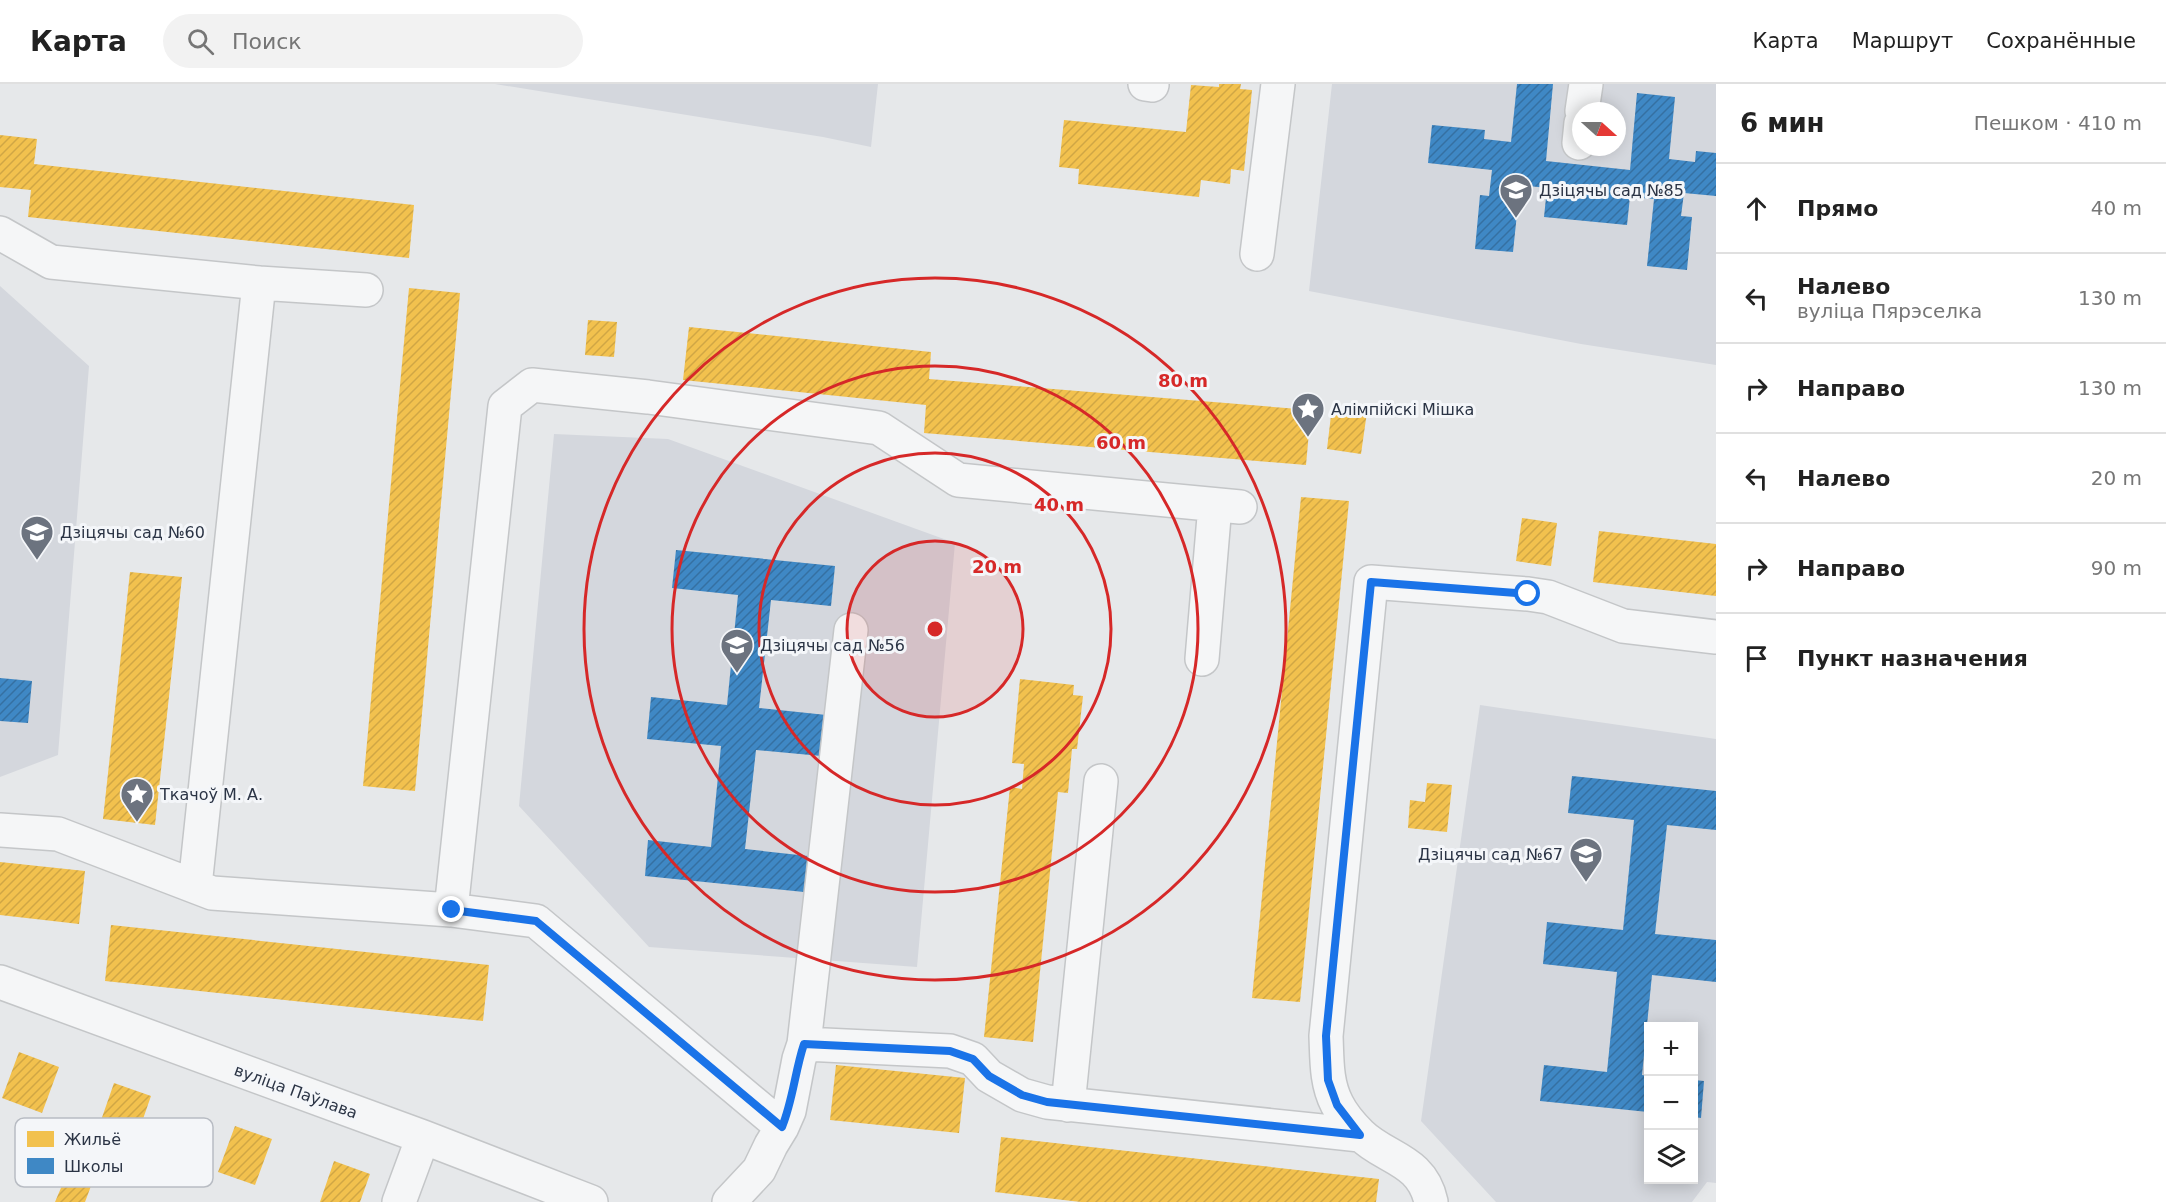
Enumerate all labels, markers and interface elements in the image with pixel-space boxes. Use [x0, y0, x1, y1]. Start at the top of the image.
search box [163, 14, 583, 68]
text: Карта [30, 25, 127, 58]
icon: search [184, 25, 217, 58]
text: Поиск [232, 29, 302, 54]
text: Карта [1753, 29, 1819, 53]
text: Маршрут [1852, 29, 1953, 53]
text: Сохранённые [1986, 29, 2136, 53]
north arrow [1572, 102, 1626, 156]
text: 6 мин [1740, 108, 1825, 138]
text: Пешком · 410 m [1974, 111, 2142, 135]
school or university icon: Дзіцячы сад №85 [1498, 172, 1534, 219]
place label: Дзіцячы сад №85 [1539, 181, 1684, 200]
icon: ahead [1740, 192, 1773, 225]
text: Прямо [1797, 196, 1878, 221]
text: 40 m [2091, 196, 2142, 220]
text: Налево [1797, 274, 1890, 299]
icon: left [1740, 282, 1773, 315]
text: 130 m [2078, 286, 2142, 310]
text: вуліца Пярэселка [1797, 299, 1982, 323]
text: 80 m [1158, 370, 1208, 391]
icon: right [1740, 372, 1773, 405]
text: Направо [1797, 376, 1905, 401]
text: 130 m [2078, 376, 2142, 400]
place icon: Алімпійскі Мішка [1290, 391, 1326, 438]
place label: Алімпійскі Мішка [1331, 400, 1474, 419]
text: 60 m [1096, 432, 1146, 453]
icon: left [1740, 462, 1773, 495]
text: Налево [1797, 466, 1890, 491]
text: 20 m [2091, 466, 2142, 490]
text: 40 m [1034, 494, 1084, 515]
school or university icon: Дзіцячы сад №60 [19, 514, 55, 561]
place label: Дзіцячы сад №60 [60, 523, 205, 542]
icon: right [1740, 552, 1773, 585]
text: 20 m [972, 556, 1022, 577]
text: Направо [1797, 556, 1905, 581]
text: 90 m [2091, 556, 2142, 580]
route start [1514, 580, 1540, 606]
centre of rings [925, 619, 945, 639]
school or university icon: Дзіцячы сад №56 [719, 627, 755, 674]
place label: Дзіцячы сад №56 [760, 636, 905, 655]
icon: arrive [1740, 642, 1773, 675]
text: Пункт назначения [1797, 646, 2028, 671]
place icon: Ткачоў М. А. [119, 776, 155, 823]
place label: Ткачоў М. А. [159, 785, 263, 804]
school or university icon: Дзіцячы сад №67 [1568, 836, 1604, 883]
place label: Дзіцячы сад №67 [1418, 845, 1563, 864]
route end [438, 896, 464, 922]
map controls [1644, 1022, 1698, 1184]
button: + [1644, 1022, 1698, 1076]
street label: вуліца Паўлава [232, 1060, 360, 1123]
button: − [1644, 1076, 1698, 1130]
legend [15, 1118, 213, 1187]
text: Жильё [64, 1130, 121, 1149]
button: layers [1644, 1130, 1698, 1184]
text: Школы [64, 1157, 123, 1176]

